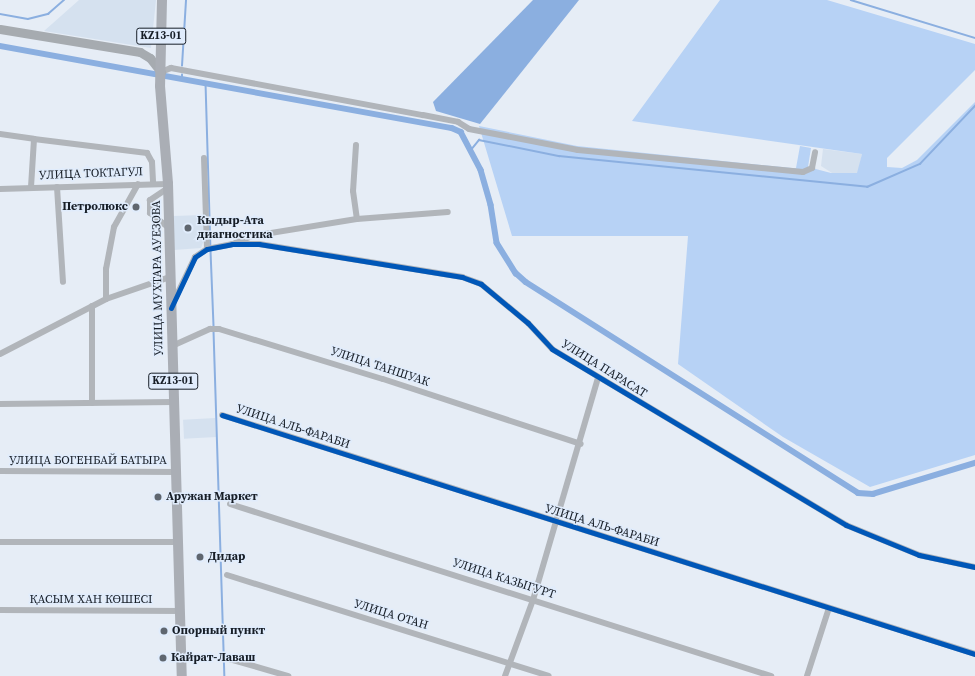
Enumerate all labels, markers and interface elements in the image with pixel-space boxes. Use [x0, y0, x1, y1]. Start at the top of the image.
road number: KZ13-01 [136, 27, 186, 45]
street label: УЛИЦА ТОКТАГУЛ [39, 165, 143, 183]
place label: Петролюкс [62, 200, 128, 214]
street label: УЛИЦА МУХТАРА АУЕЗОВА [149, 200, 167, 356]
marker: Петролюкс [131, 202, 141, 212]
place label: Кыдыр-Ата диагностика [197, 214, 273, 242]
marker: Кыдыр-Ата диагностика [182, 222, 194, 234]
street label: УЛИЦА ПАРАСАТ [559, 337, 649, 401]
street label: УЛИЦА ТАНШУАК [329, 344, 431, 390]
road number: KZ13-01 [148, 372, 198, 390]
street label: УЛИЦА АЛЬ-ФАРАБИ [234, 402, 352, 452]
street label: УЛИЦА БОГЕНБАЙ БАТЫРА [9, 454, 167, 468]
place label: Аружан Маркет [166, 490, 258, 504]
marker: Аружан Маркет [153, 492, 163, 502]
street label: УЛИЦА АЛЬ-ФАРАБИ [543, 502, 661, 550]
place label: Дидар [208, 550, 245, 564]
marker: Дидар [195, 552, 205, 562]
street label: УЛИЦА КАЗЫГУРТ [451, 556, 557, 602]
street label: ҚАСЫМ ХАН КӨШЕСІ [29, 593, 153, 607]
street label: УЛИЦА ОТАН [352, 597, 430, 633]
place label: Опорный пункт [172, 624, 265, 638]
marker: Опорный пункт [159, 626, 169, 636]
place label: Кайрат-Лаваш [171, 651, 255, 665]
marker: Кайрат-Лаваш [158, 653, 168, 663]

